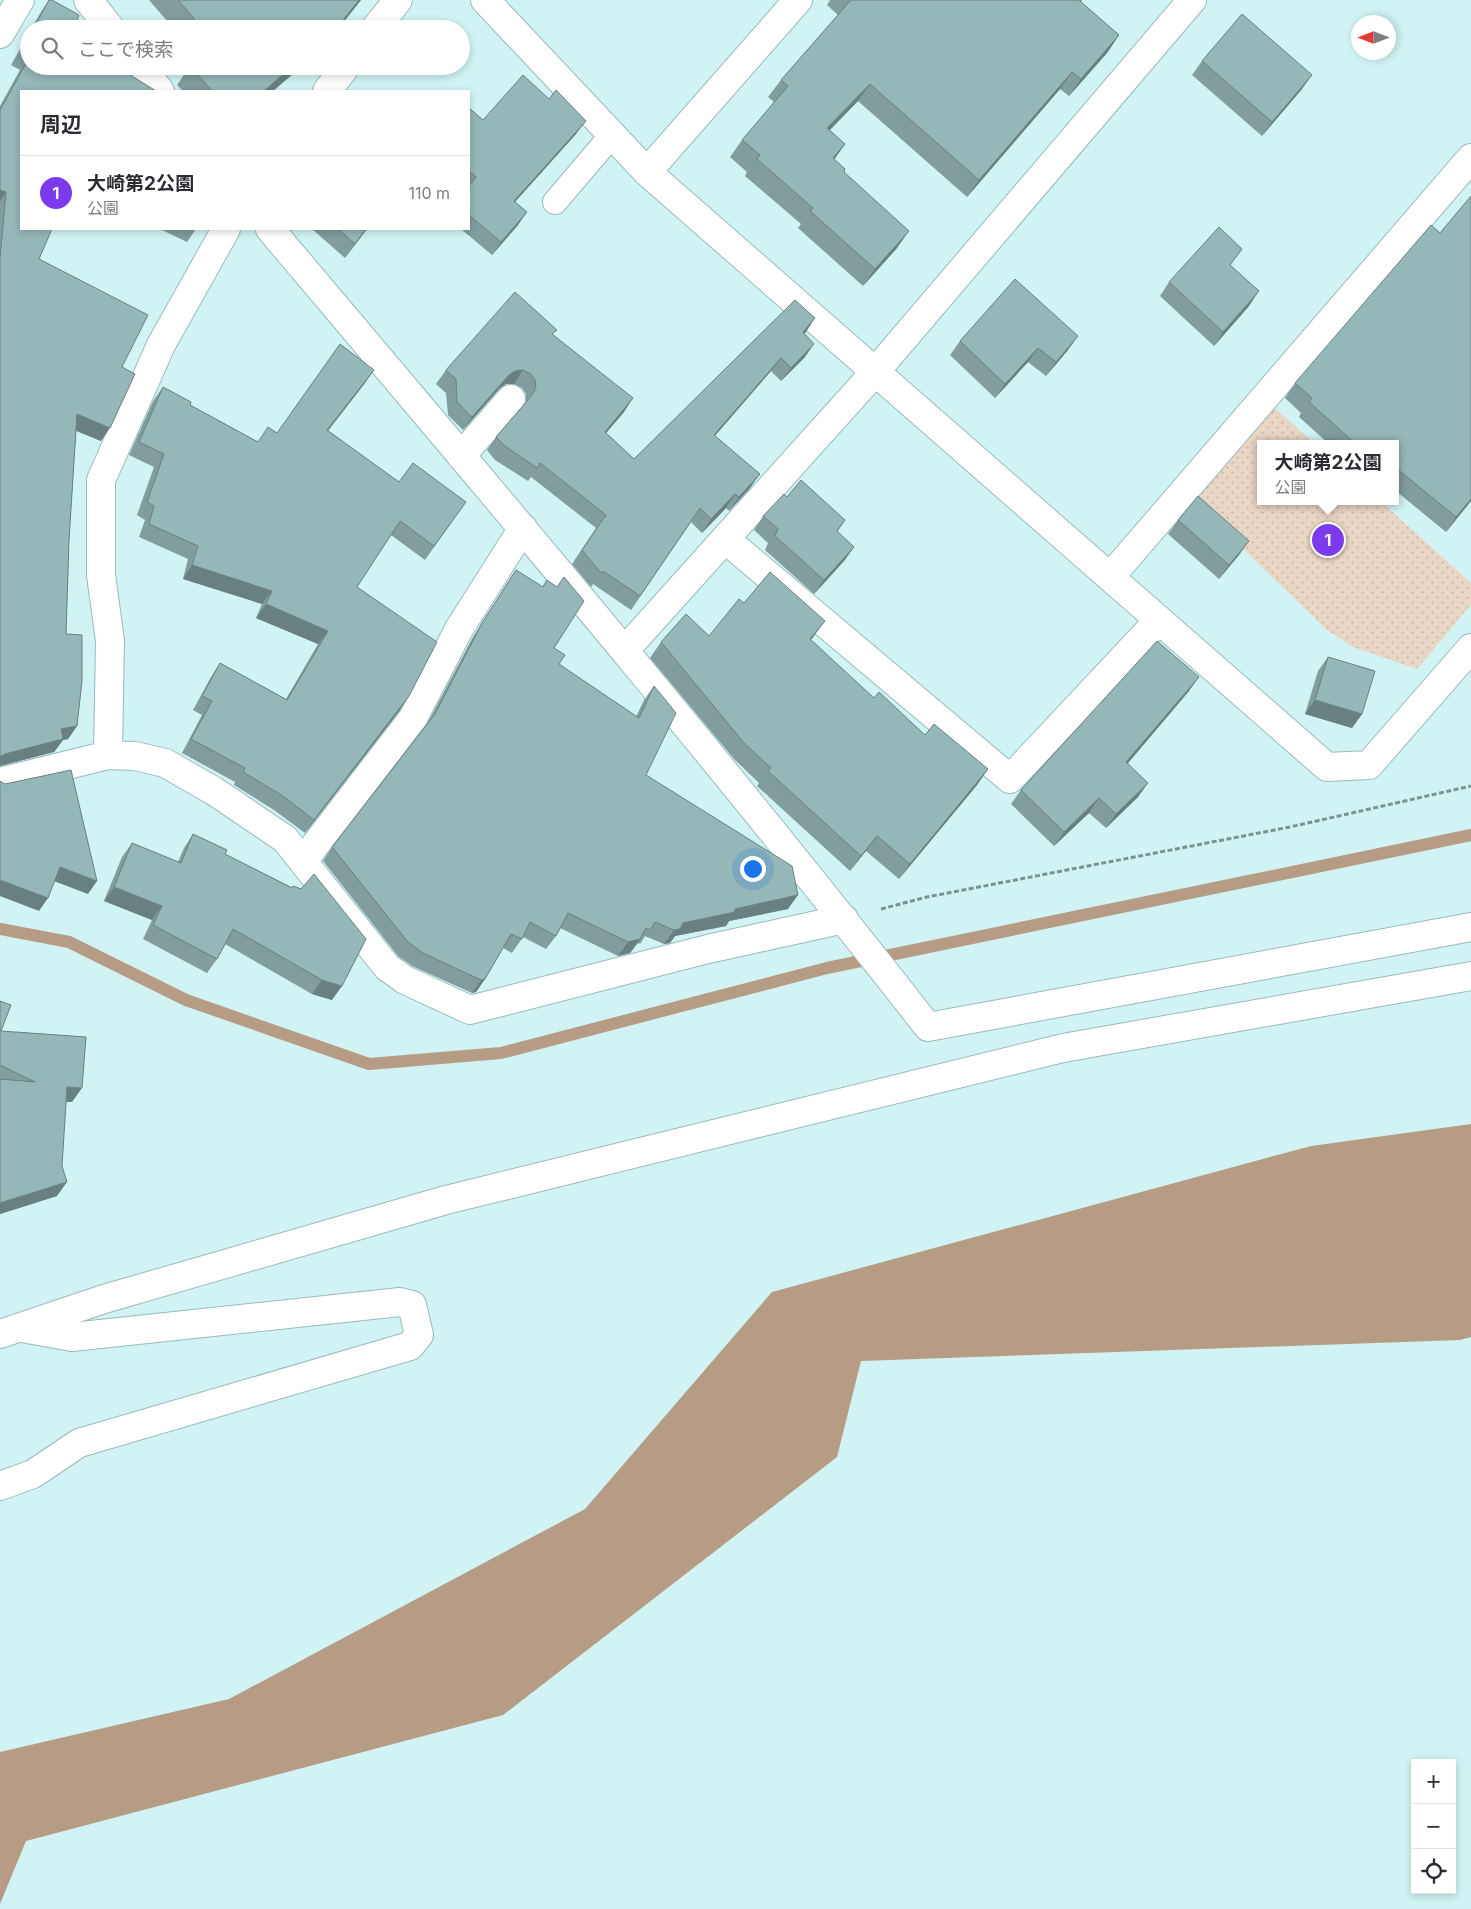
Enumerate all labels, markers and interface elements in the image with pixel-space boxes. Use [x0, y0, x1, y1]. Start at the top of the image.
north arrow [1351, 15, 1396, 60]
search box [20, 20, 470, 75]
icon: search [38, 34, 66, 62]
text: ここで検索 [78, 38, 173, 61]
text: 周辺 [40, 112, 82, 137]
text: 大崎第2公園 [87, 172, 194, 195]
text: 1 [53, 183, 59, 203]
text: 110 m [408, 183, 450, 203]
text: 公園 [87, 198, 119, 218]
popup [1257, 440, 1399, 505]
text: 大崎第2公園 [1275, 451, 1381, 474]
text: 公園 [1275, 477, 1307, 497]
pin: 1 [1312, 521, 1344, 559]
your location [740, 856, 766, 882]
map controls [1411, 1759, 1456, 1894]
button: + [1411, 1759, 1456, 1804]
button: − [1411, 1804, 1456, 1849]
button: locate [1411, 1849, 1456, 1894]

